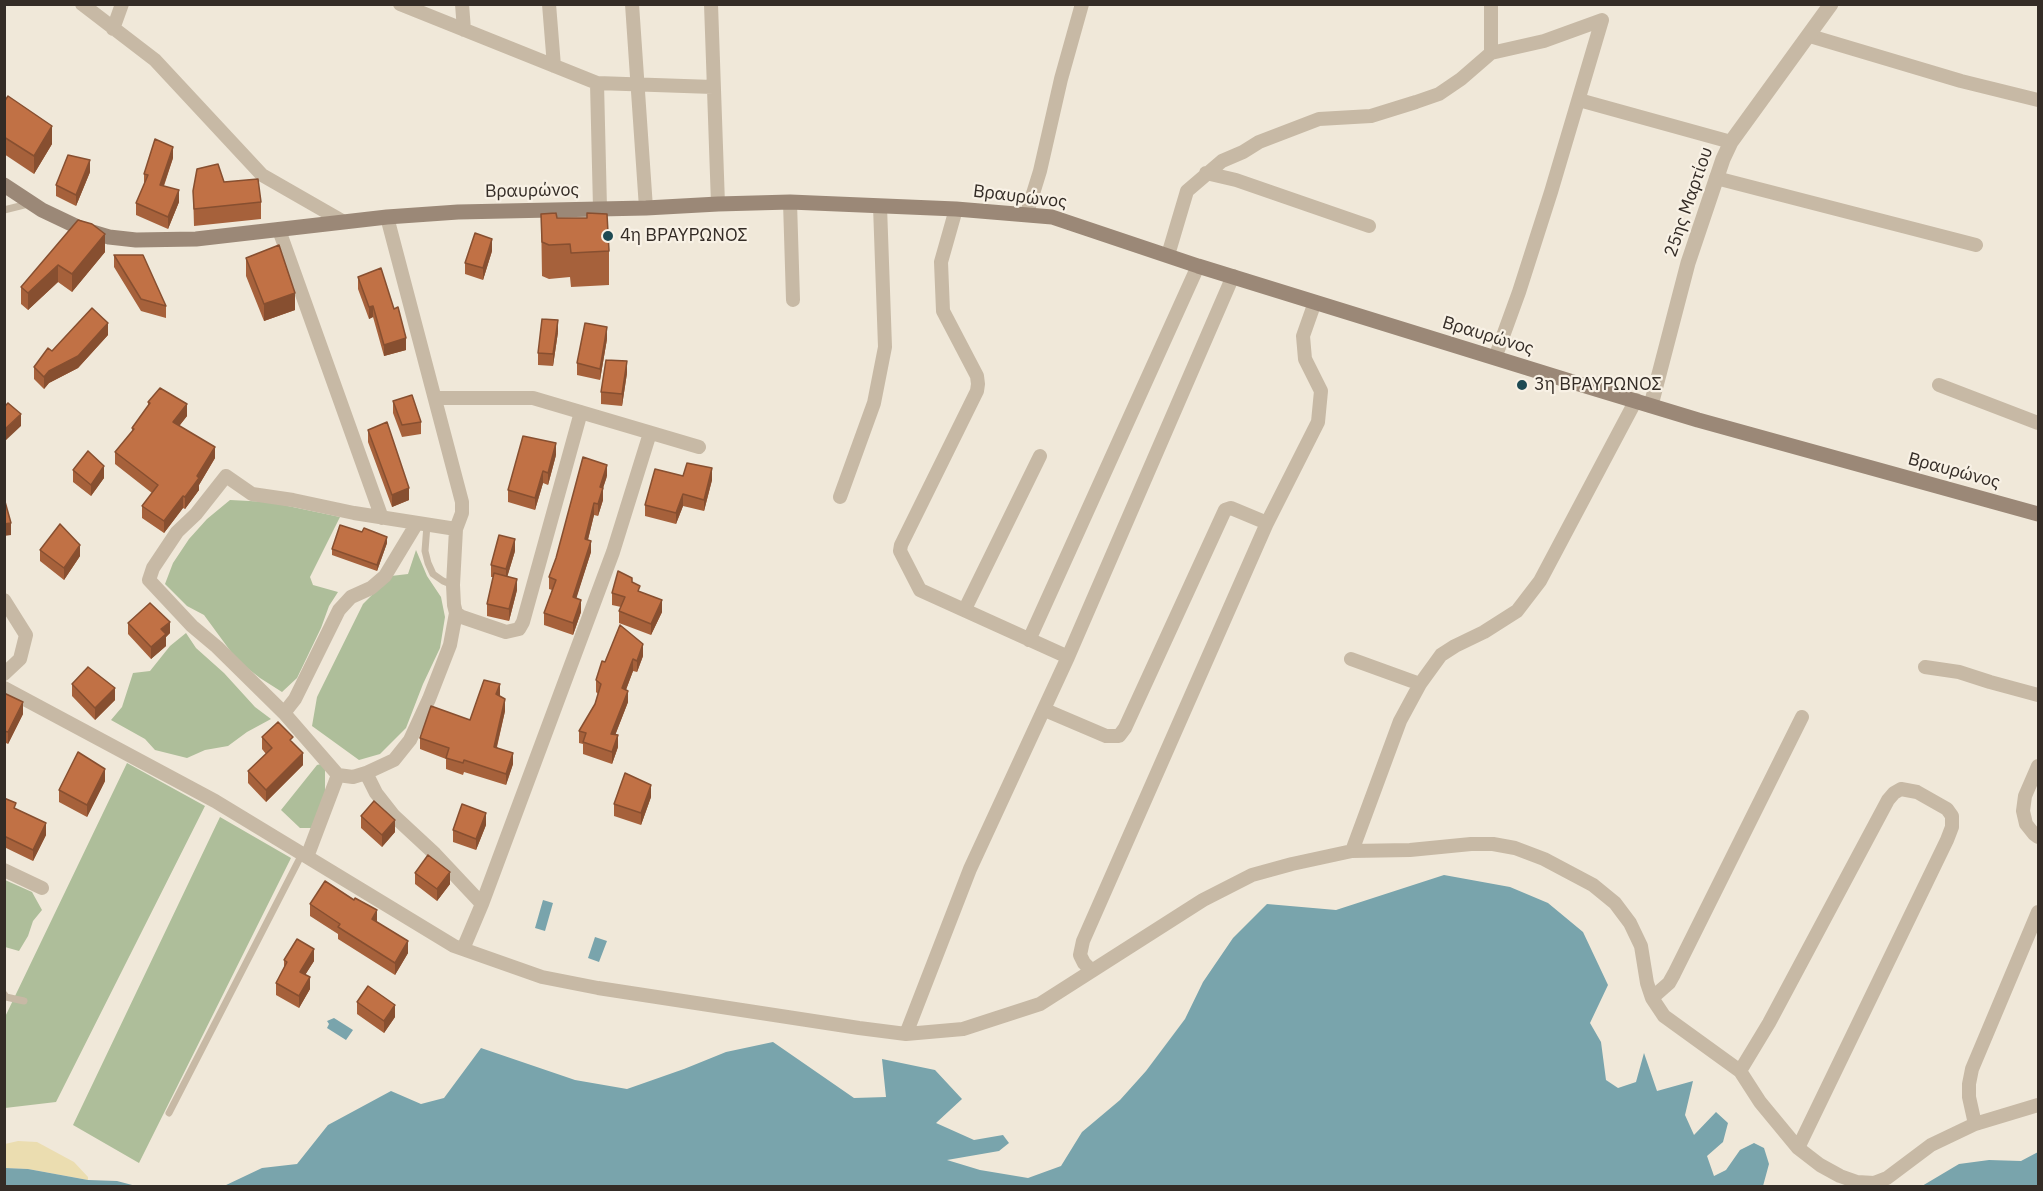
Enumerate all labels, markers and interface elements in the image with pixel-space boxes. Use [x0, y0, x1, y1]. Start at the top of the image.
street label: 25ης Μαρτίου [1660, 144, 1718, 260]
street label: Βραυρώνος [485, 179, 579, 203]
street label: Βραυρώνος [972, 181, 1068, 213]
place label: 4η ΒΡΑΥΡΩΝΟΣ [620, 225, 748, 247]
marker: 4η ΒΡΑΥΡΩΝΟΣ [601, 229, 615, 243]
street label: Βραυρώνος [1440, 312, 1536, 360]
place label: 3η ΒΡΑΥΡΩΝΟΣ [1534, 374, 1662, 396]
marker: 3η ΒΡΑΥΡΩΝΟΣ [1515, 378, 1529, 392]
street label: Βραυρώνος [1906, 448, 2002, 494]

